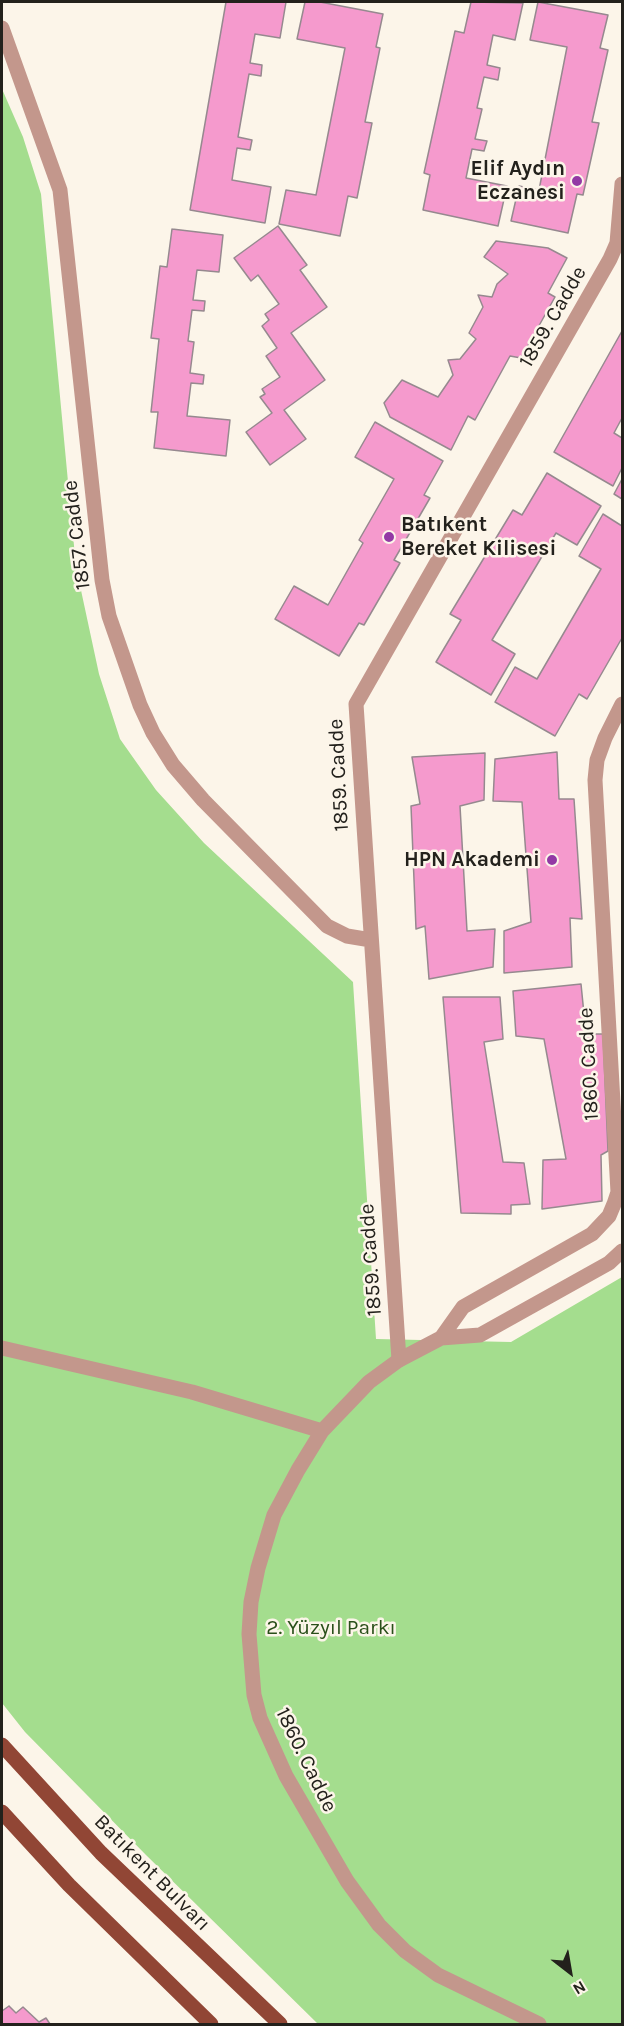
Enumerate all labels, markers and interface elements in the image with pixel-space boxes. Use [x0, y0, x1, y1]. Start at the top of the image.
place label: Elif Aydın Eczanesi [470, 156, 565, 206]
marker: Elif Aydın Eczanesi [570, 174, 584, 188]
street label: 1859. Cadde [514, 262, 592, 372]
street label: 1857. Cadde [58, 479, 96, 591]
place label: Batıkent Bereket Kilisesi [401, 512, 556, 562]
marker: Batıkent Bereket Kilisesi [382, 530, 396, 544]
street label: 1859. Cadde [323, 718, 355, 832]
place label: HPN Akademi [404, 847, 540, 873]
marker: HPN Akademi [545, 853, 559, 867]
street label: 1860. Cadde [573, 1007, 605, 1121]
street label: 1859. Cadde [354, 1203, 388, 1317]
park label: 2. Yüzyıl Parkı [266, 1615, 396, 1641]
street label: 1860. Cadde [270, 1704, 342, 1816]
street label: Batıkent Bulvarı [88, 1809, 216, 1937]
north arrow [540, 1942, 600, 2002]
text: N [570, 1977, 589, 1999]

